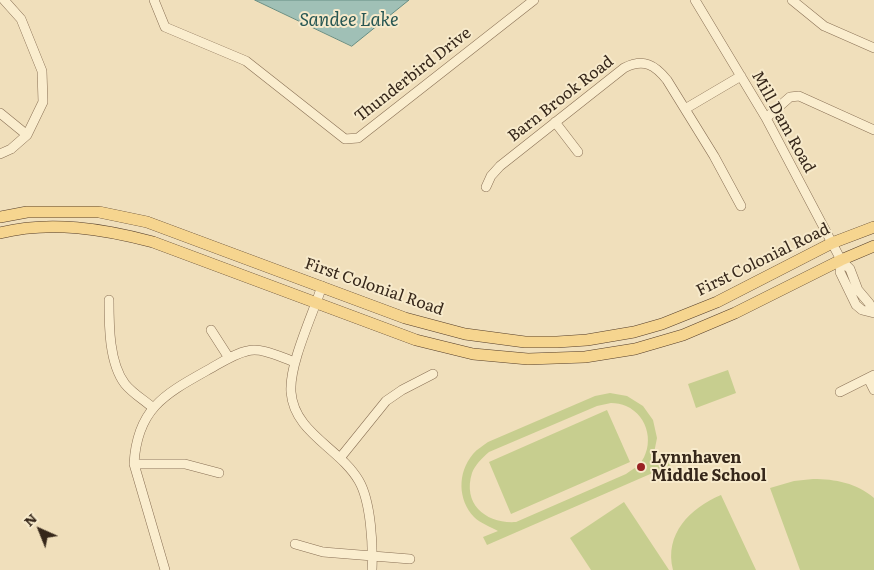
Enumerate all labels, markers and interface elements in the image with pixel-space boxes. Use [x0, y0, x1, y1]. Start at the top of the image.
water label: Sandee Lake [299, 10, 399, 32]
street label: Thunderbird Drive [351, 24, 475, 126]
street label: Barn Brook Road [504, 52, 618, 146]
street label: Mill Dam Road [747, 68, 819, 176]
street label: First Colonial Road [693, 219, 833, 301]
street label: First Colonial Road [302, 254, 446, 320]
place label: Lynnhaven Middle School [651, 448, 766, 486]
marker: Lynnhaven Middle School [635, 461, 647, 473]
north arrow [15, 505, 65, 555]
text: N [18, 508, 41, 530]

